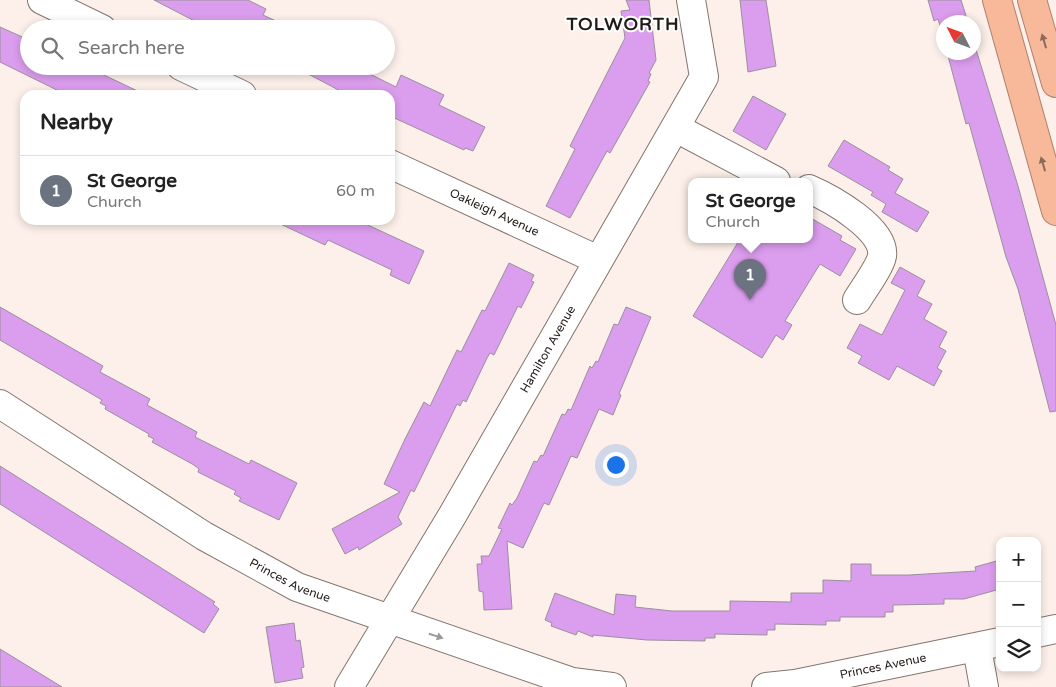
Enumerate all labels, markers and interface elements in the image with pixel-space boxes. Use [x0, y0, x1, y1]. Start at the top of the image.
district label: TOLWORTH [566, 13, 679, 35]
north arrow [936, 15, 981, 60]
search box [20, 20, 395, 75]
icon: search [38, 34, 66, 62]
one-way arrow [1039, 34, 1047, 49]
text: Search here [78, 37, 185, 59]
text: Nearby [40, 110, 113, 135]
one-way arrow [1038, 157, 1046, 172]
text: St George [87, 170, 177, 192]
popup [688, 178, 813, 243]
text: 1 [51, 181, 61, 201]
text: 60 m [336, 181, 375, 201]
street label: Oakleigh Avenue [448, 186, 541, 239]
text: St George [706, 190, 795, 212]
text: Church [87, 192, 142, 212]
text: Church [706, 212, 760, 232]
pin: 1 [734, 259, 766, 300]
street label: Hamilton Avenue [517, 303, 578, 395]
your location [603, 452, 629, 478]
map controls [996, 537, 1041, 672]
button: + [996, 537, 1041, 582]
street label: Princes Avenue [247, 555, 332, 605]
button: − [996, 582, 1041, 627]
button: layers [996, 627, 1041, 672]
one-way arrow [428, 632, 443, 640]
street label: Princes Avenue [839, 650, 928, 682]

